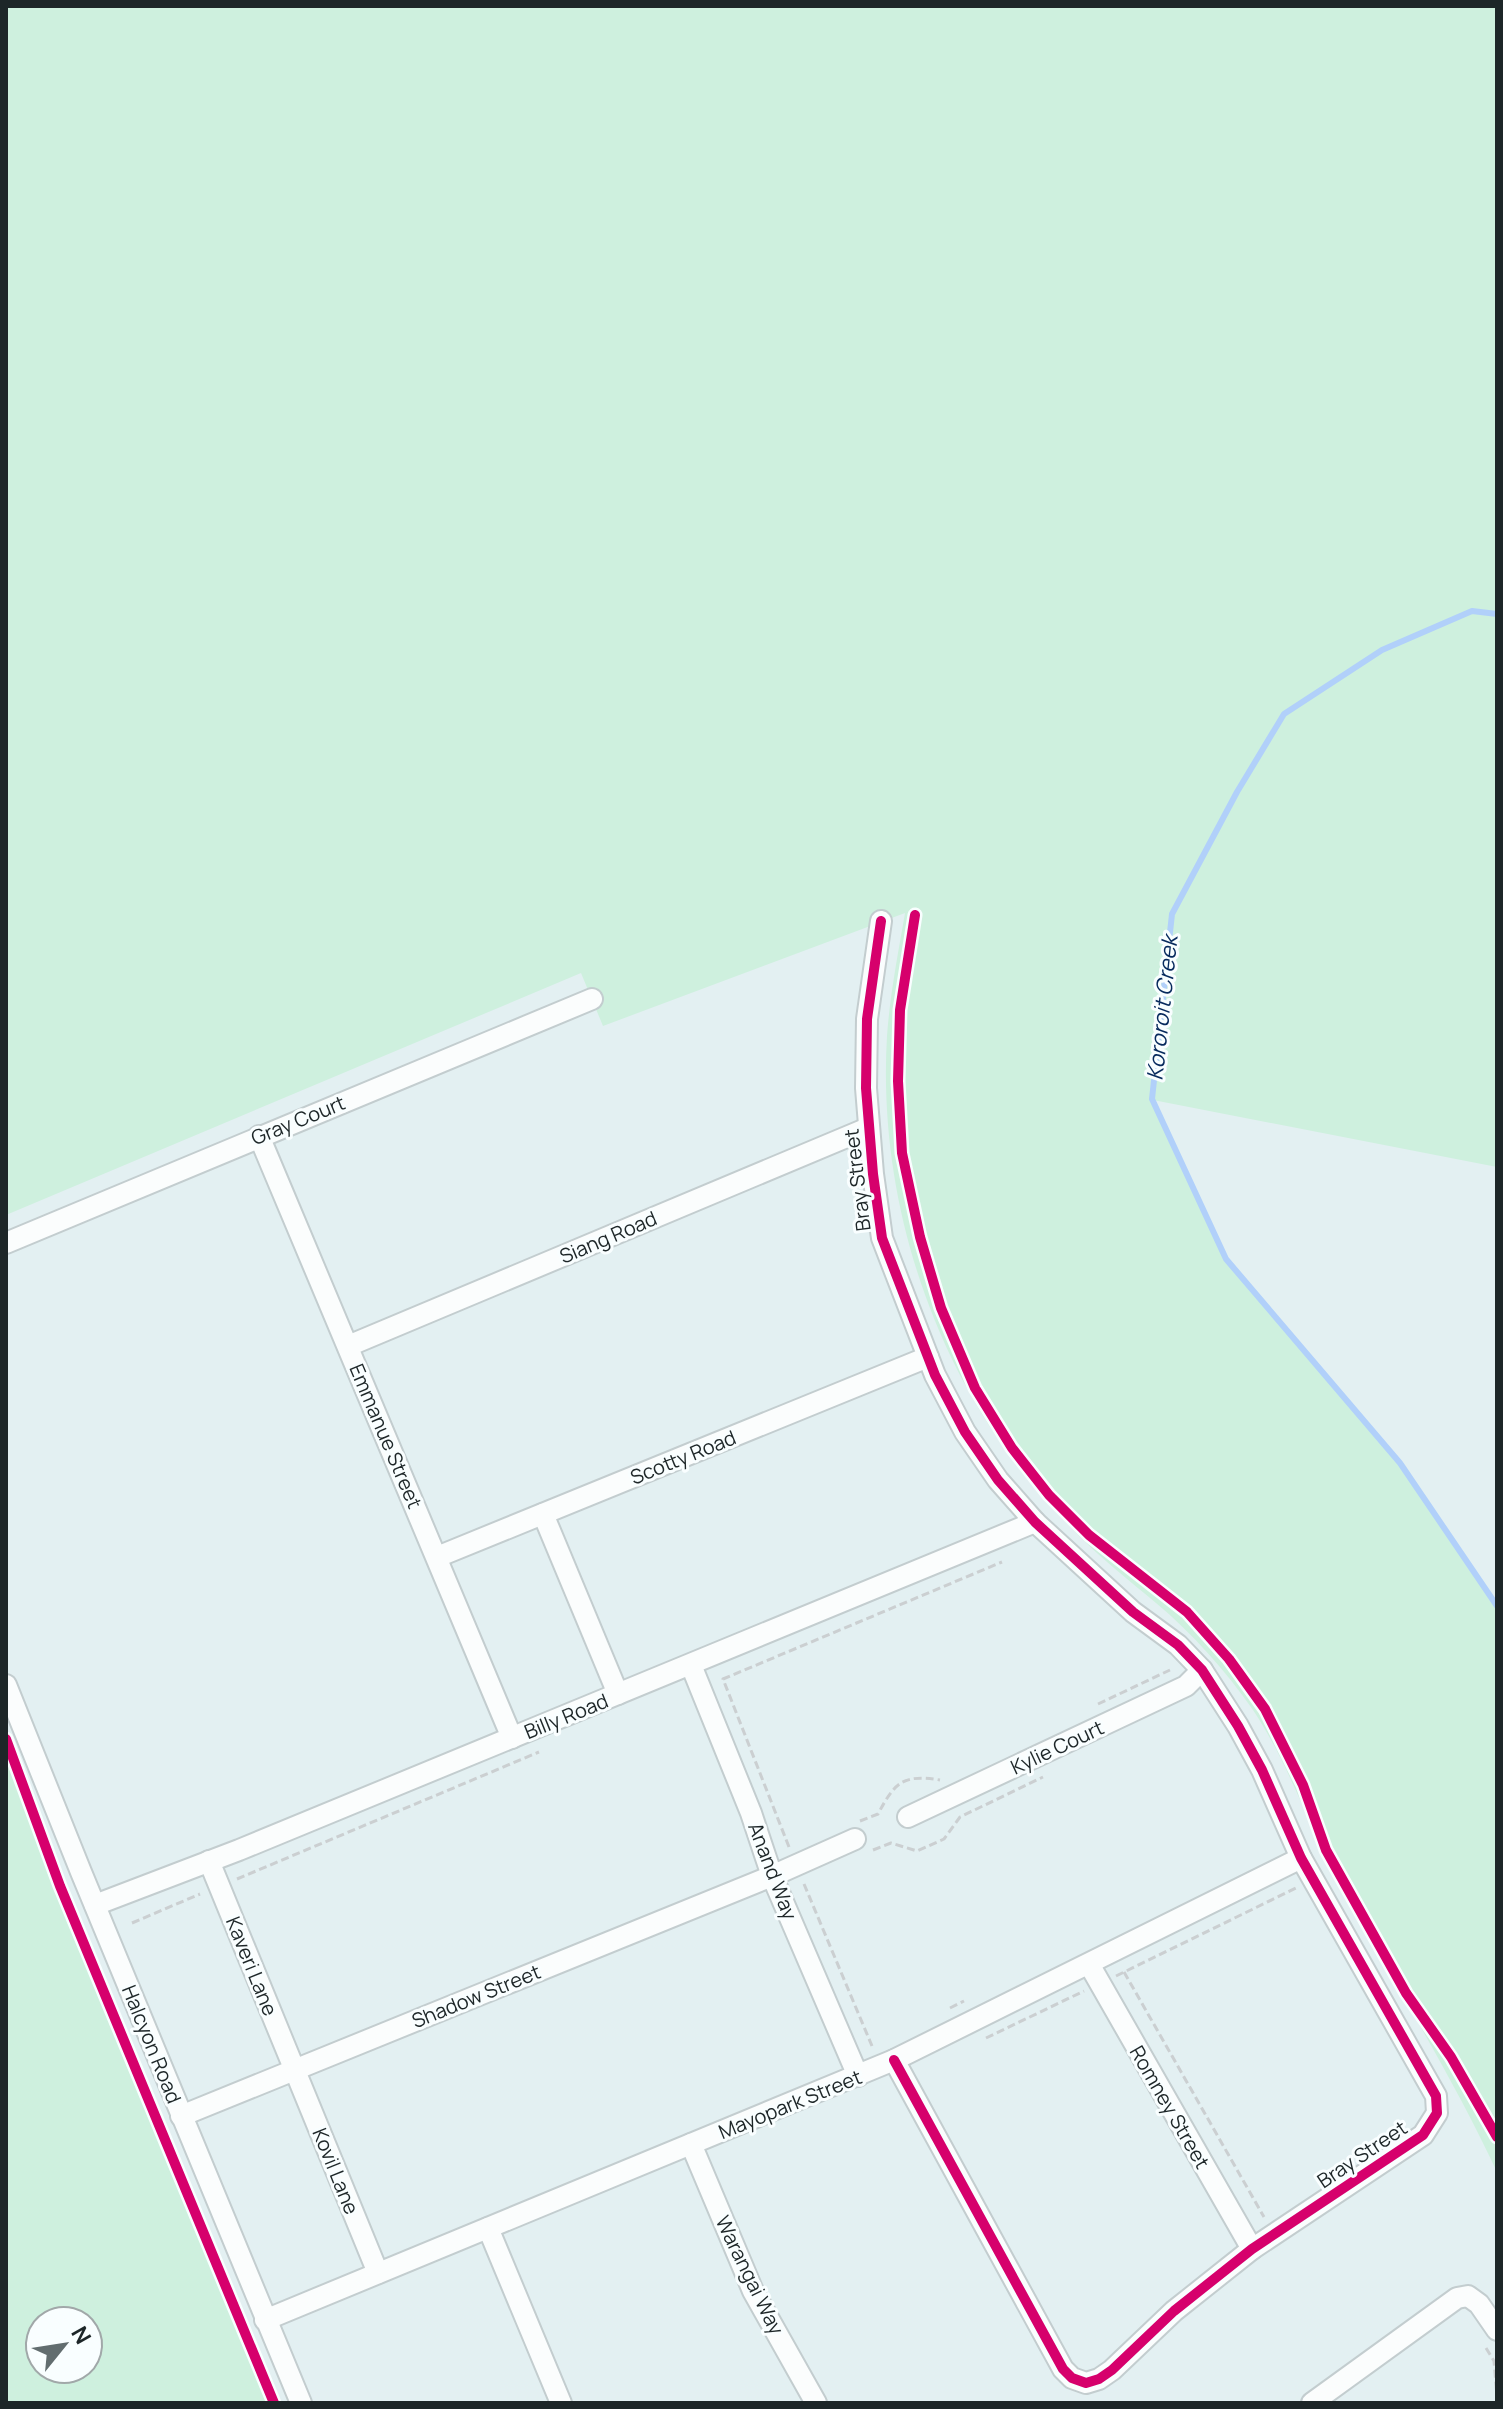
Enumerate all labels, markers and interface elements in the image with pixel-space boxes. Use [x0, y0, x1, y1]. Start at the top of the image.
water label: Kororoit Creek [1139, 931, 1185, 1082]
street label: Gray Court [247, 1089, 349, 1151]
street label: Bray Street [837, 1127, 877, 1233]
street label: Siang Road [555, 1204, 661, 1270]
street label: Emmanue Street [343, 1360, 429, 1512]
street label: Scotty Road [626, 1424, 740, 1490]
street label: Billy Road [520, 1687, 612, 1745]
street label: Kylie Court [1006, 1714, 1108, 1780]
street label: Anand Way [742, 1818, 804, 1924]
street label: Kaveri Lane [220, 1912, 284, 2020]
street label: Shadow Street [408, 1958, 544, 2034]
street label: Halcyon Road [116, 1981, 188, 2107]
street label: Romney Street [1124, 2040, 1216, 2174]
street label: Mayopark Street [714, 2063, 866, 2145]
street label: Bray Street [1312, 2114, 1412, 2194]
street label: Kovil Lane [306, 2124, 366, 2218]
street label: Warangai Way [710, 2211, 791, 2339]
north arrow [24, 2305, 104, 2385]
text: N [64, 2321, 98, 2349]

